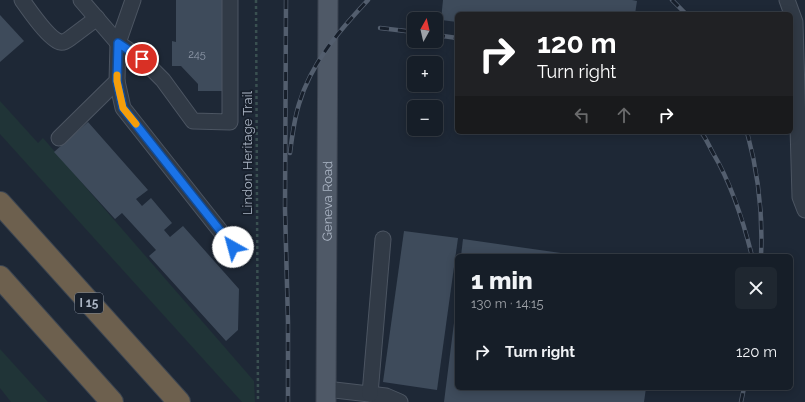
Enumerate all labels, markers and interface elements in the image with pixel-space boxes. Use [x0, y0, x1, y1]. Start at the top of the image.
north arrow [407, 12, 443, 48]
map controls [407, 12, 443, 136]
text: 120 m [537, 27, 617, 60]
icon: right [471, 28, 523, 80]
pin [125, 42, 159, 76]
icon: arrive [131, 48, 153, 70]
house number: 245 [188, 48, 206, 61]
button: + [407, 56, 443, 92]
text: Turn right [537, 61, 616, 82]
street label: Lindon Heritage Trail [240, 91, 255, 215]
button: − [407, 100, 443, 136]
icon: left [571, 104, 593, 126]
icon: ahead [613, 104, 635, 126]
icon: right [655, 104, 677, 126]
street label: Geneva Road [319, 161, 335, 241]
position arrow [212, 226, 254, 268]
text: 1 min [471, 266, 533, 295]
button: close [735, 267, 777, 309]
road number: I 15 [75, 293, 103, 313]
text: 130 m · 14:15 [471, 296, 544, 311]
icon: right [471, 341, 493, 363]
text: Turn right [505, 343, 575, 361]
text: 120 m [736, 343, 777, 361]

